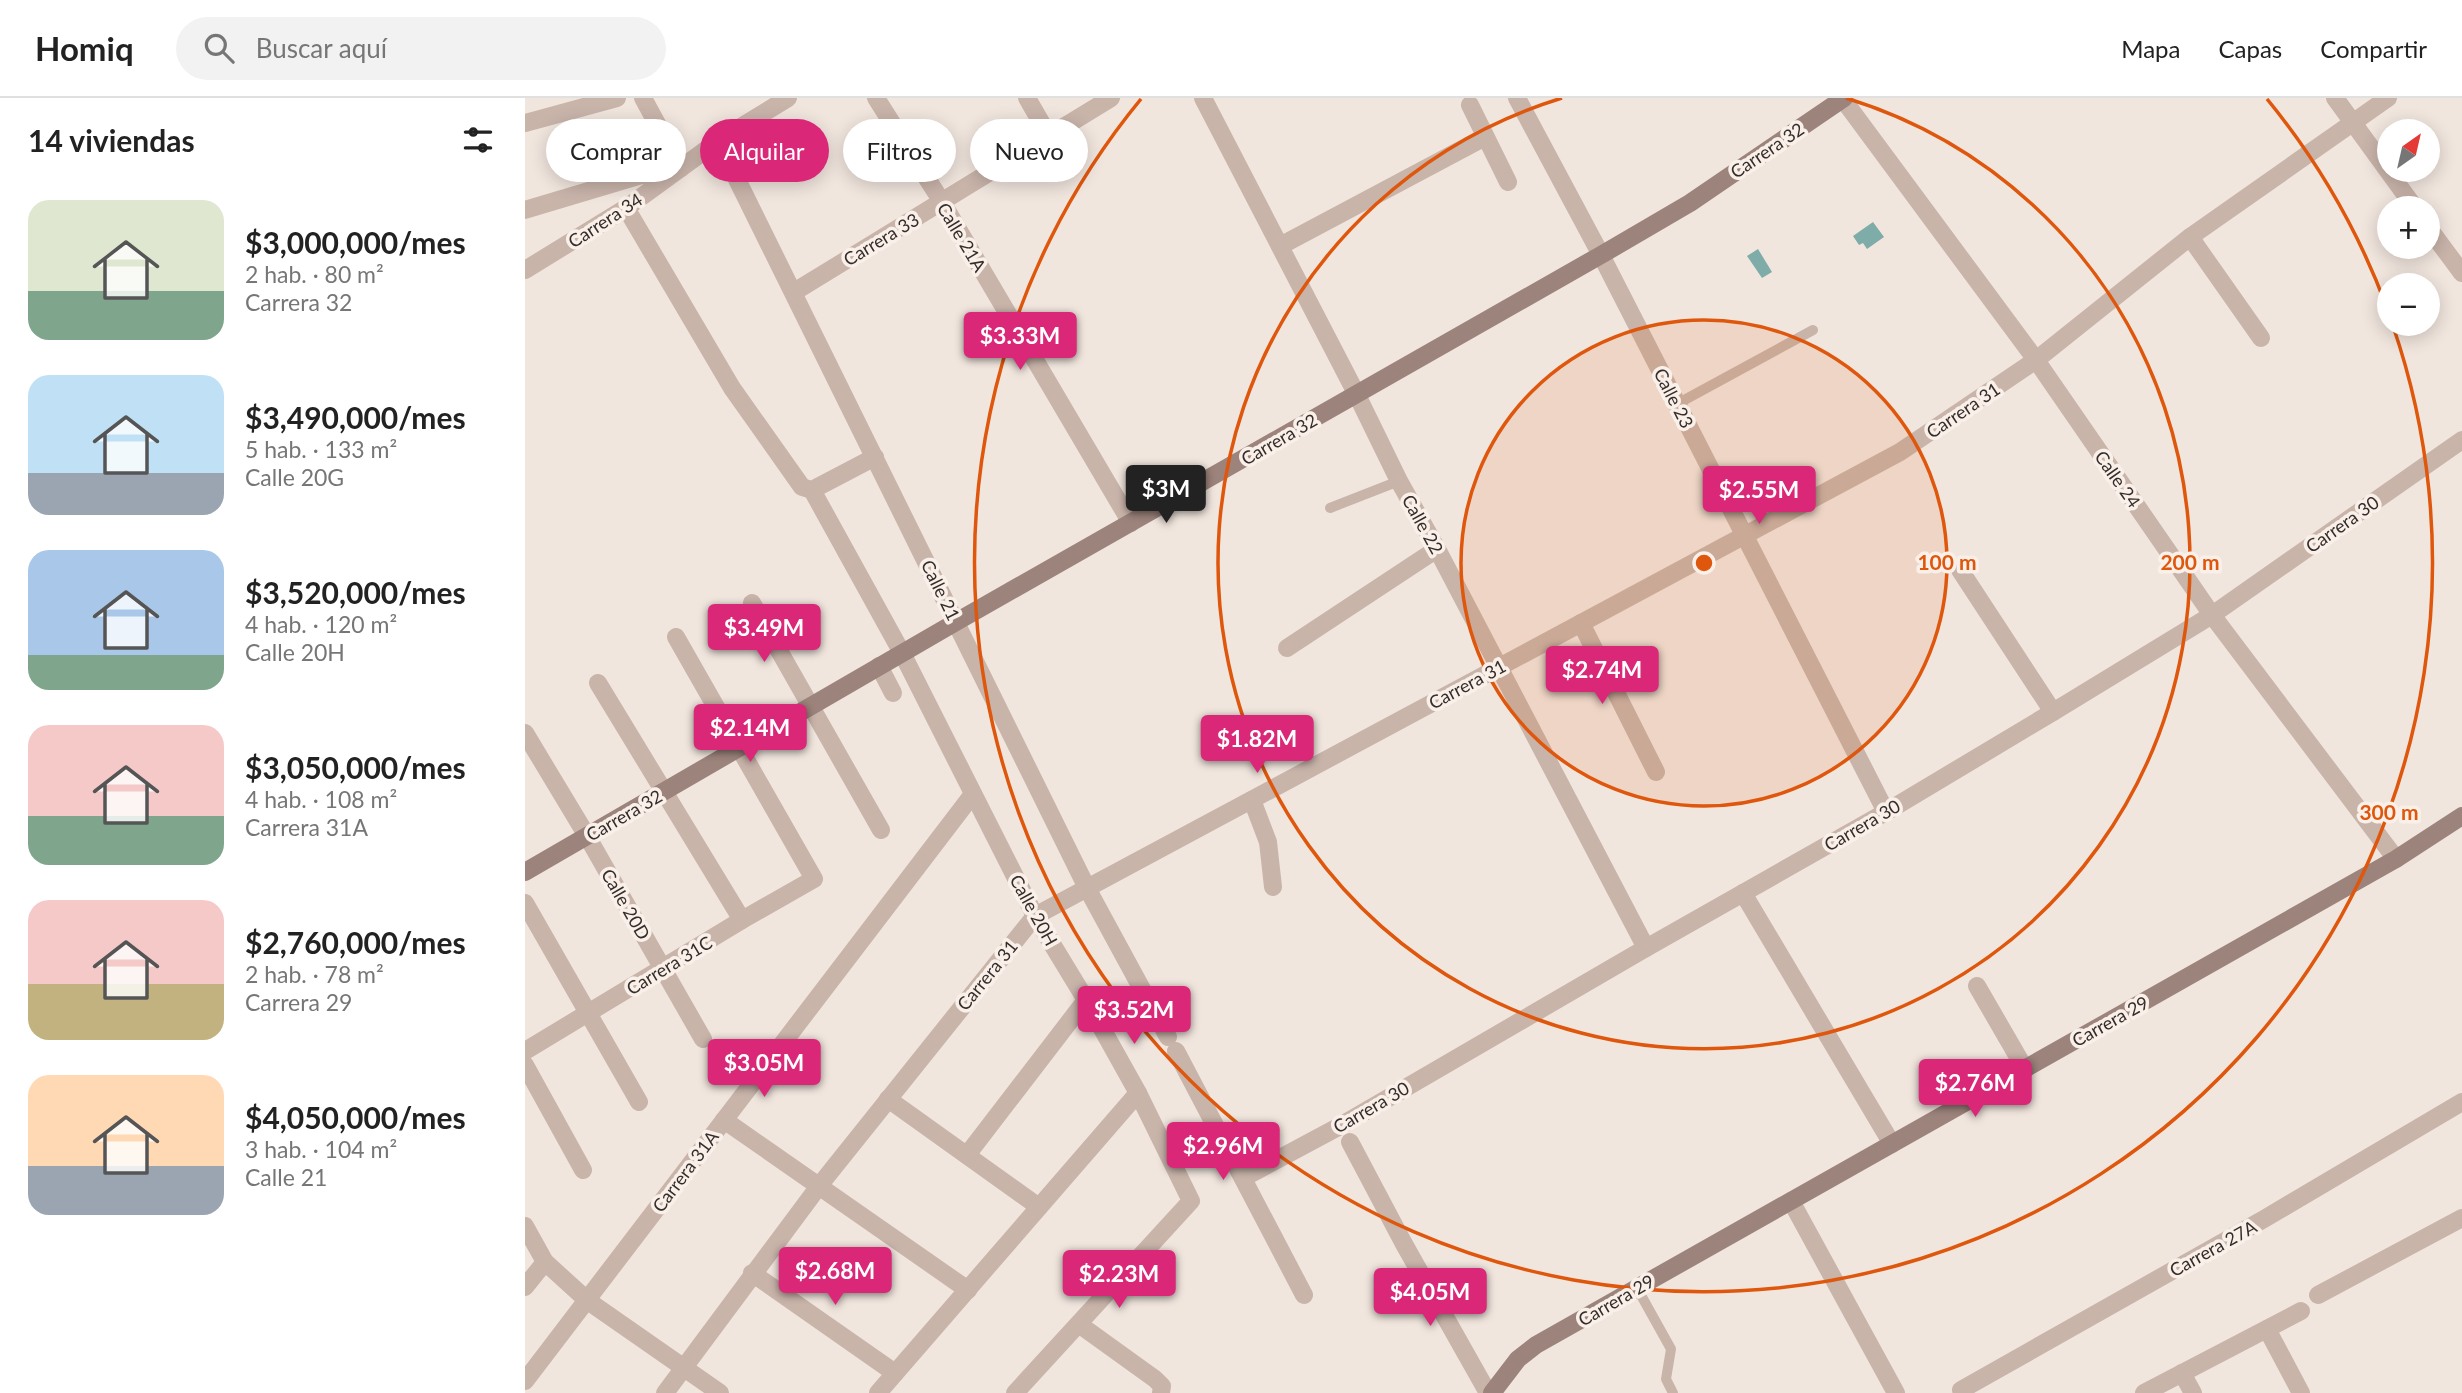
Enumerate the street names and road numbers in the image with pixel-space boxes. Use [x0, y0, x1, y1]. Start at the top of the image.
street label: Carrera 32 [1726, 117, 1808, 183]
street label: Carrera 34 [564, 188, 646, 252]
street label: Calle 21A [933, 198, 992, 276]
street label: Carrera 33 [839, 208, 923, 270]
street label: Calle 23 [1650, 364, 1698, 432]
street label: Carrera 31 [1922, 377, 2004, 443]
street label: Carrera 32 [1237, 408, 1321, 470]
street label: Calle 24 [2091, 446, 2145, 512]
street label: Calle 22 [1398, 490, 1448, 558]
street label: Carrera 30 [2301, 491, 2383, 557]
street label: Calle 21 [917, 556, 965, 624]
street label: Carrera 31 [1425, 655, 1509, 713]
street label: Carrera 32 [582, 784, 666, 846]
street label: Carrera 30 [1820, 794, 1904, 856]
street label: Calle 20D [597, 865, 655, 943]
street label: Calle 20H [1005, 870, 1063, 950]
street label: Carrera 31C [622, 931, 716, 999]
street label: Carrera 31 [952, 935, 1022, 1015]
street label: Carrera 29 [2068, 991, 2152, 1051]
street label: Carrera 30 [1329, 1076, 1413, 1138]
street label: Carrera 31A [647, 1125, 723, 1216]
street label: Carrera 27A [2166, 1215, 2261, 1281]
street label: Carrera 29 [1574, 1269, 1658, 1331]

